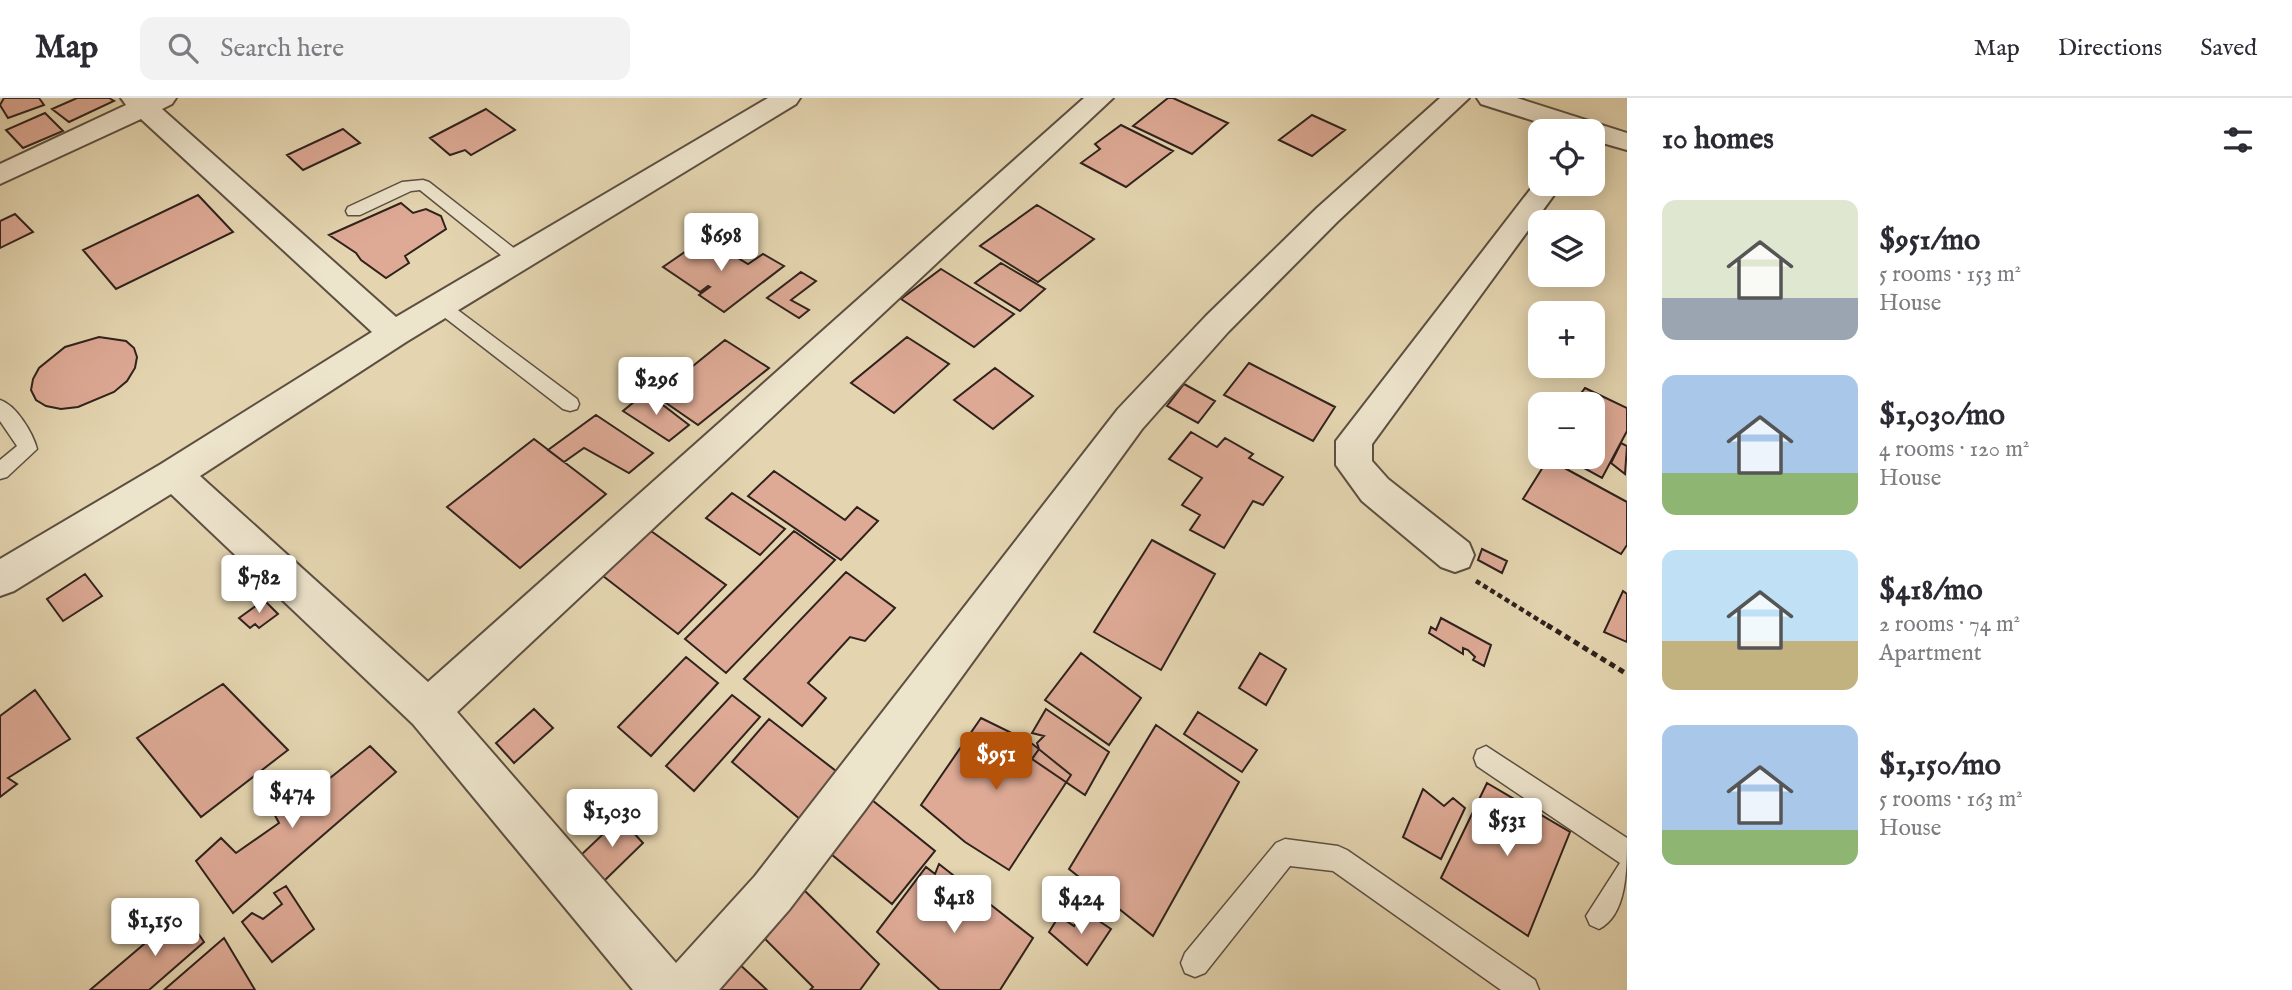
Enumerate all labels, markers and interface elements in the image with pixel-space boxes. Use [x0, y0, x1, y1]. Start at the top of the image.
search box [140, 17, 630, 80]
text: Map [35, 27, 98, 69]
icon: search [164, 29, 202, 67]
text: Search here [220, 32, 344, 65]
text: Map [1974, 33, 2020, 64]
text: Directions [2058, 33, 2162, 64]
text: Saved [2200, 33, 2257, 64]
map controls [1528, 119, 1605, 469]
button: locate [1528, 119, 1605, 196]
text: 10 homes [1662, 121, 1774, 159]
icon: filters [2219, 121, 2257, 159]
button: layers [1528, 210, 1605, 287]
pin: $698 [680, 214, 762, 273]
text: $698 [700, 221, 742, 250]
text: $951/mo [1879, 222, 1980, 260]
icon: home [1718, 228, 1802, 312]
text: 5 rooms · 153 m² [1879, 260, 2021, 289]
text: House [1879, 289, 1941, 318]
button: + [1528, 301, 1605, 378]
pin: $296 [615, 358, 697, 417]
text: $296 [634, 365, 678, 394]
button: − [1528, 392, 1605, 469]
text: $1,030/mo [1879, 397, 2005, 435]
icon: home [1718, 403, 1802, 487]
text: 4 rooms · 120 m² [1879, 435, 2029, 464]
text: House [1879, 464, 1941, 493]
pin: $782 [218, 556, 300, 615]
text: $782 [237, 563, 281, 592]
text: $418/mo [1879, 572, 1983, 610]
icon: home [1718, 578, 1802, 662]
text: 2 rooms · 74 m² [1879, 610, 2020, 639]
text: Apartment [1879, 639, 1982, 668]
pin: $951 [955, 732, 1037, 792]
text: $951 [976, 740, 1016, 769]
text: $1,150/mo [1879, 747, 2001, 785]
icon: home [1718, 753, 1802, 837]
pin: $474 [251, 770, 333, 830]
text: $474 [269, 778, 315, 807]
text: 5 rooms · 163 m² [1879, 785, 2023, 814]
pin: $1,030 [555, 790, 669, 849]
text: $1,030 [583, 797, 641, 826]
pin: $531 [1466, 798, 1548, 858]
text: $531 [1488, 806, 1526, 835]
text: House [1879, 814, 1941, 843]
pin: $418 [913, 876, 995, 935]
pin: $424 [1040, 876, 1122, 936]
text: $418 [933, 883, 975, 912]
text: $424 [1058, 884, 1104, 913]
pin: $1,150 [98, 898, 212, 958]
text: $1,150 [127, 906, 183, 935]

